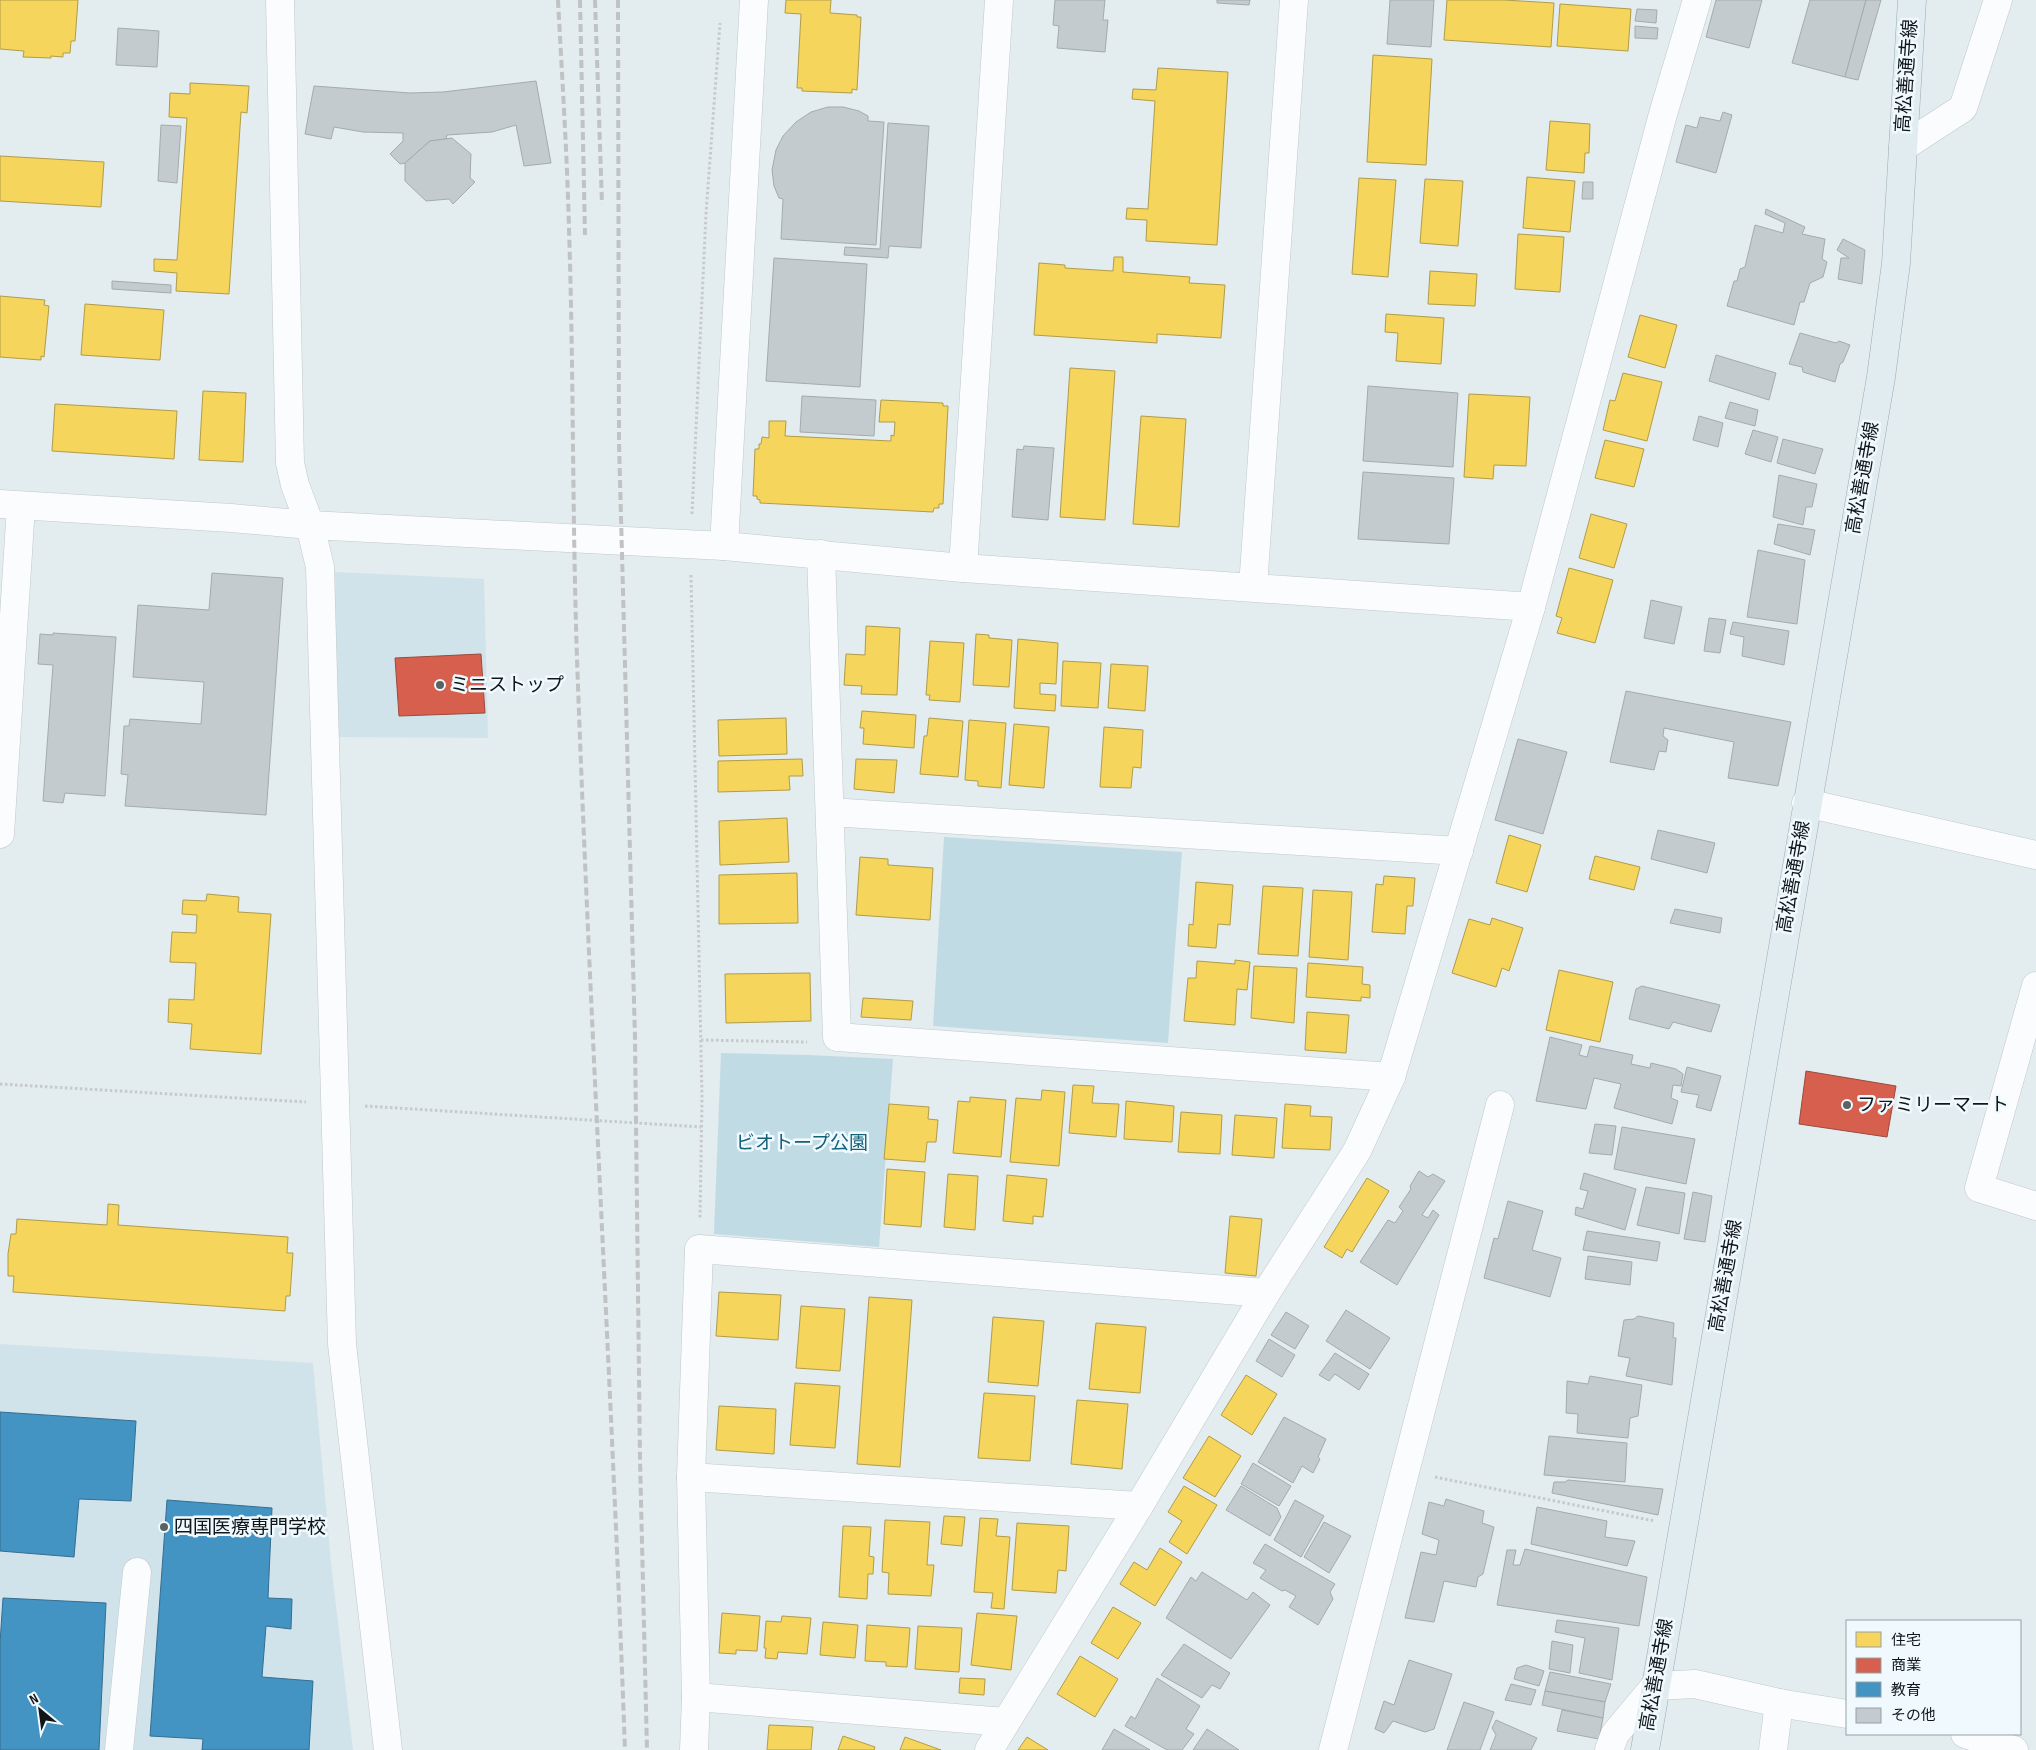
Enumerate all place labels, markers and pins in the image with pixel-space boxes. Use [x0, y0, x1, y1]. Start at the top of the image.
place label: ミニストップ [450, 674, 564, 697]
marker: ミニストップ [434, 679, 446, 691]
place label: ファミリーマート [1857, 1094, 2009, 1117]
marker: ファミリーマート [1841, 1099, 1853, 1111]
place label: 四国医療専門学校 [174, 1516, 326, 1539]
marker: 四国医療専門学校 [158, 1521, 170, 1533]

